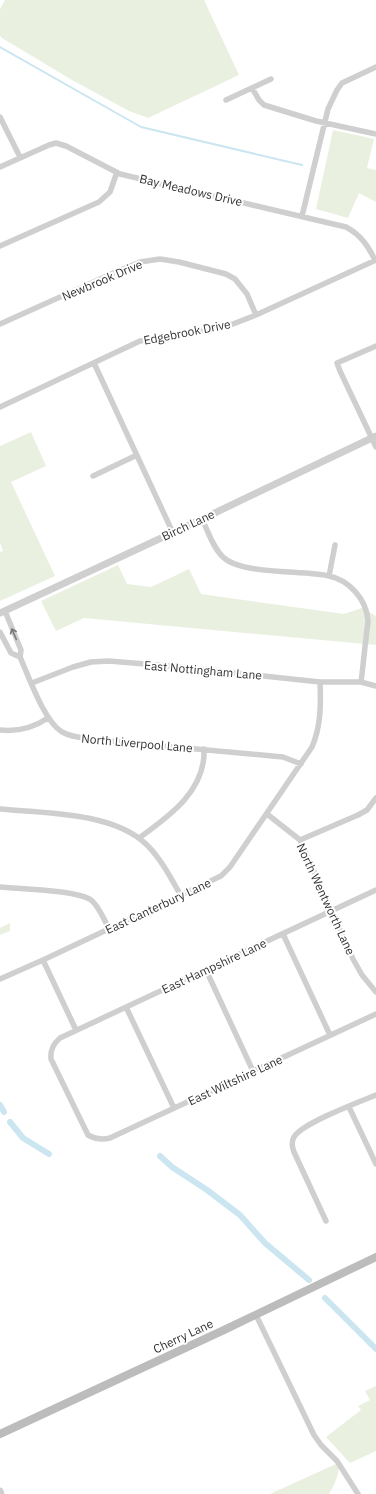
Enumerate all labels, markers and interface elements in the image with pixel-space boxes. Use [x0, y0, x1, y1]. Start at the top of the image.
street label: Bay Meadows Drive [138, 171, 244, 209]
street label: Newbrook Drive [59, 256, 145, 304]
street label: Edgebrook Drive [142, 316, 232, 348]
street label: Birch Lane [159, 506, 217, 544]
one-way arrow [10, 628, 18, 640]
street label: East Nottingham Lane [143, 657, 263, 683]
street label: North Liverpool Lane [81, 731, 194, 755]
street label: North Wentworth Lane [293, 841, 359, 958]
street label: East Canterbury Lane [103, 875, 214, 937]
street label: East Hampshire Lane [159, 935, 269, 997]
street label: East Wiltshire Lane [185, 1051, 285, 1108]
street label: Cherry Lane [151, 1315, 216, 1356]

